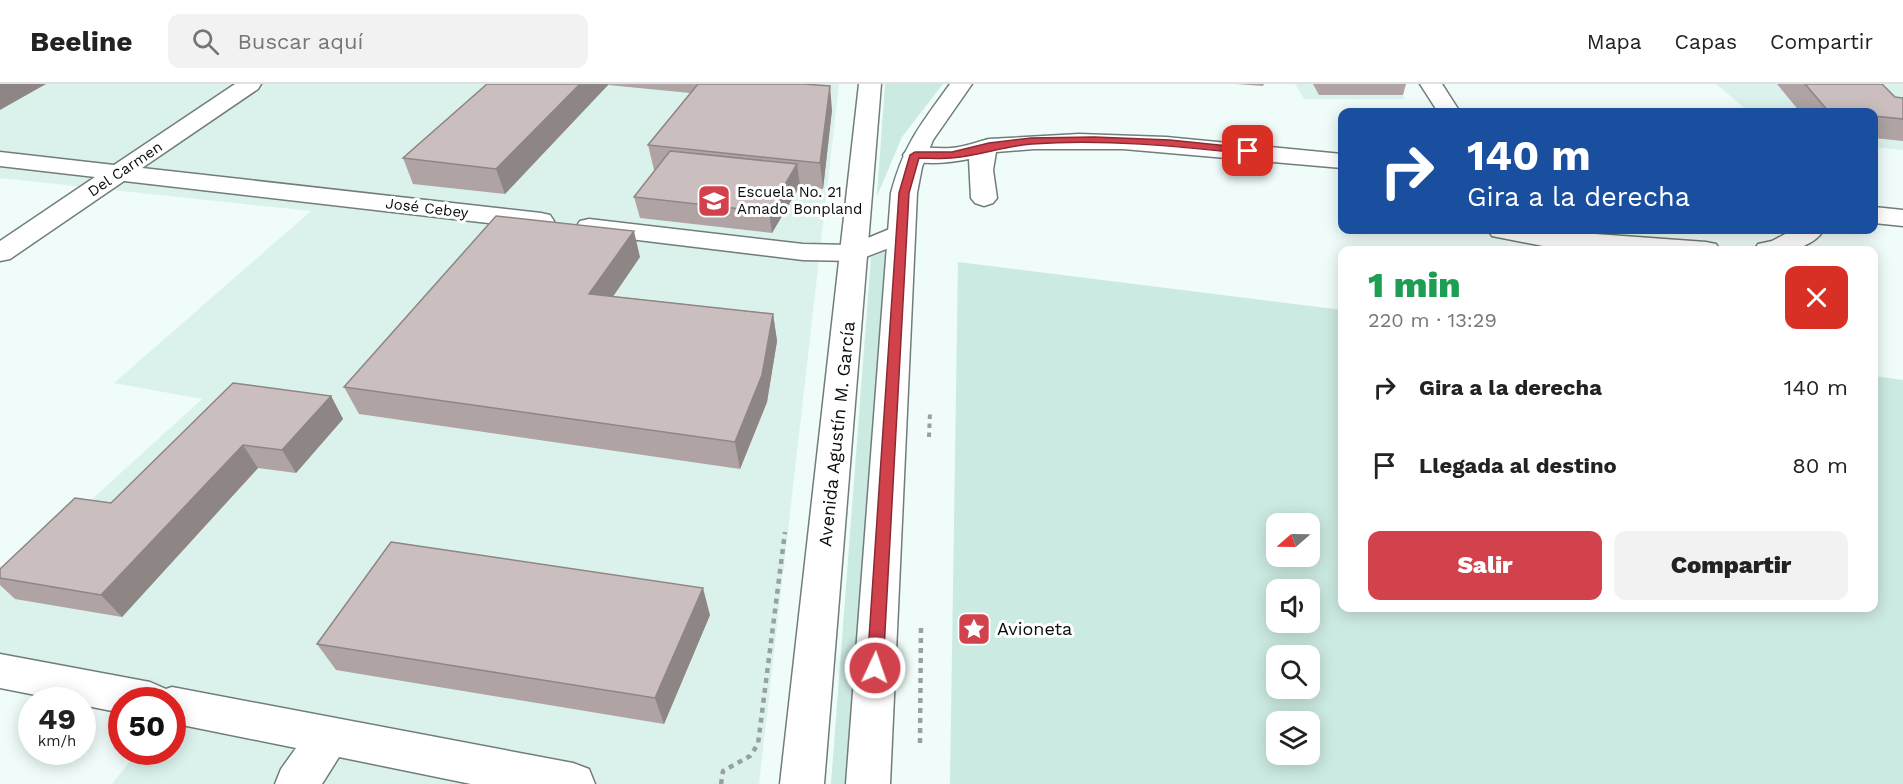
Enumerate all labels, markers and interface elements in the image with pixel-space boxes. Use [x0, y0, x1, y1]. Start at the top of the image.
search box [168, 14, 588, 68]
text: Beeline [30, 25, 132, 58]
icon: search [189, 25, 222, 58]
text: Buscar aquí [237, 29, 363, 54]
text: Mapa [1587, 29, 1642, 54]
text: Capas [1675, 29, 1737, 54]
text: Compartir [1770, 29, 1873, 54]
pin [1222, 125, 1273, 176]
text: 140 m [1467, 131, 1591, 180]
icon: right [1368, 132, 1446, 210]
icon: arrive [1231, 134, 1264, 167]
street label: Del Carmen [84, 138, 166, 200]
text: Gira a la derecha [1467, 181, 1690, 213]
school or university icon: Escuela No. 21 Amado Bonpland [696, 183, 732, 219]
place label: Escuela No. 21 Amado Bonpland [737, 183, 862, 218]
street label: José Cebey [384, 194, 470, 222]
text: 1 min [1368, 264, 1461, 306]
button: close [1785, 266, 1848, 329]
text: 220 m · 13:29 [1368, 308, 1497, 332]
street label: Avenida Agustín M. García [814, 320, 859, 548]
icon: right [1368, 371, 1401, 404]
text: Gira a la derecha [1419, 375, 1602, 400]
text: 140 m [1784, 375, 1848, 400]
icon: arrive [1368, 449, 1401, 482]
text: Llegada al destino [1419, 453, 1617, 478]
text: 80 m [1792, 453, 1848, 478]
north arrow [1266, 513, 1320, 567]
map controls [1266, 513, 1320, 765]
button: Salir [1368, 531, 1602, 600]
button: Compartir [1614, 531, 1848, 600]
button: sound [1266, 579, 1320, 633]
place icon: Avioneta [956, 611, 992, 647]
place label: Avioneta [997, 618, 1072, 639]
position arrow [843, 636, 907, 700]
button: search [1266, 645, 1320, 699]
speed limit sign: 50 [108, 687, 186, 765]
text: 49 [38, 701, 76, 736]
button: layers [1266, 711, 1320, 765]
text: km/h [38, 732, 76, 750]

